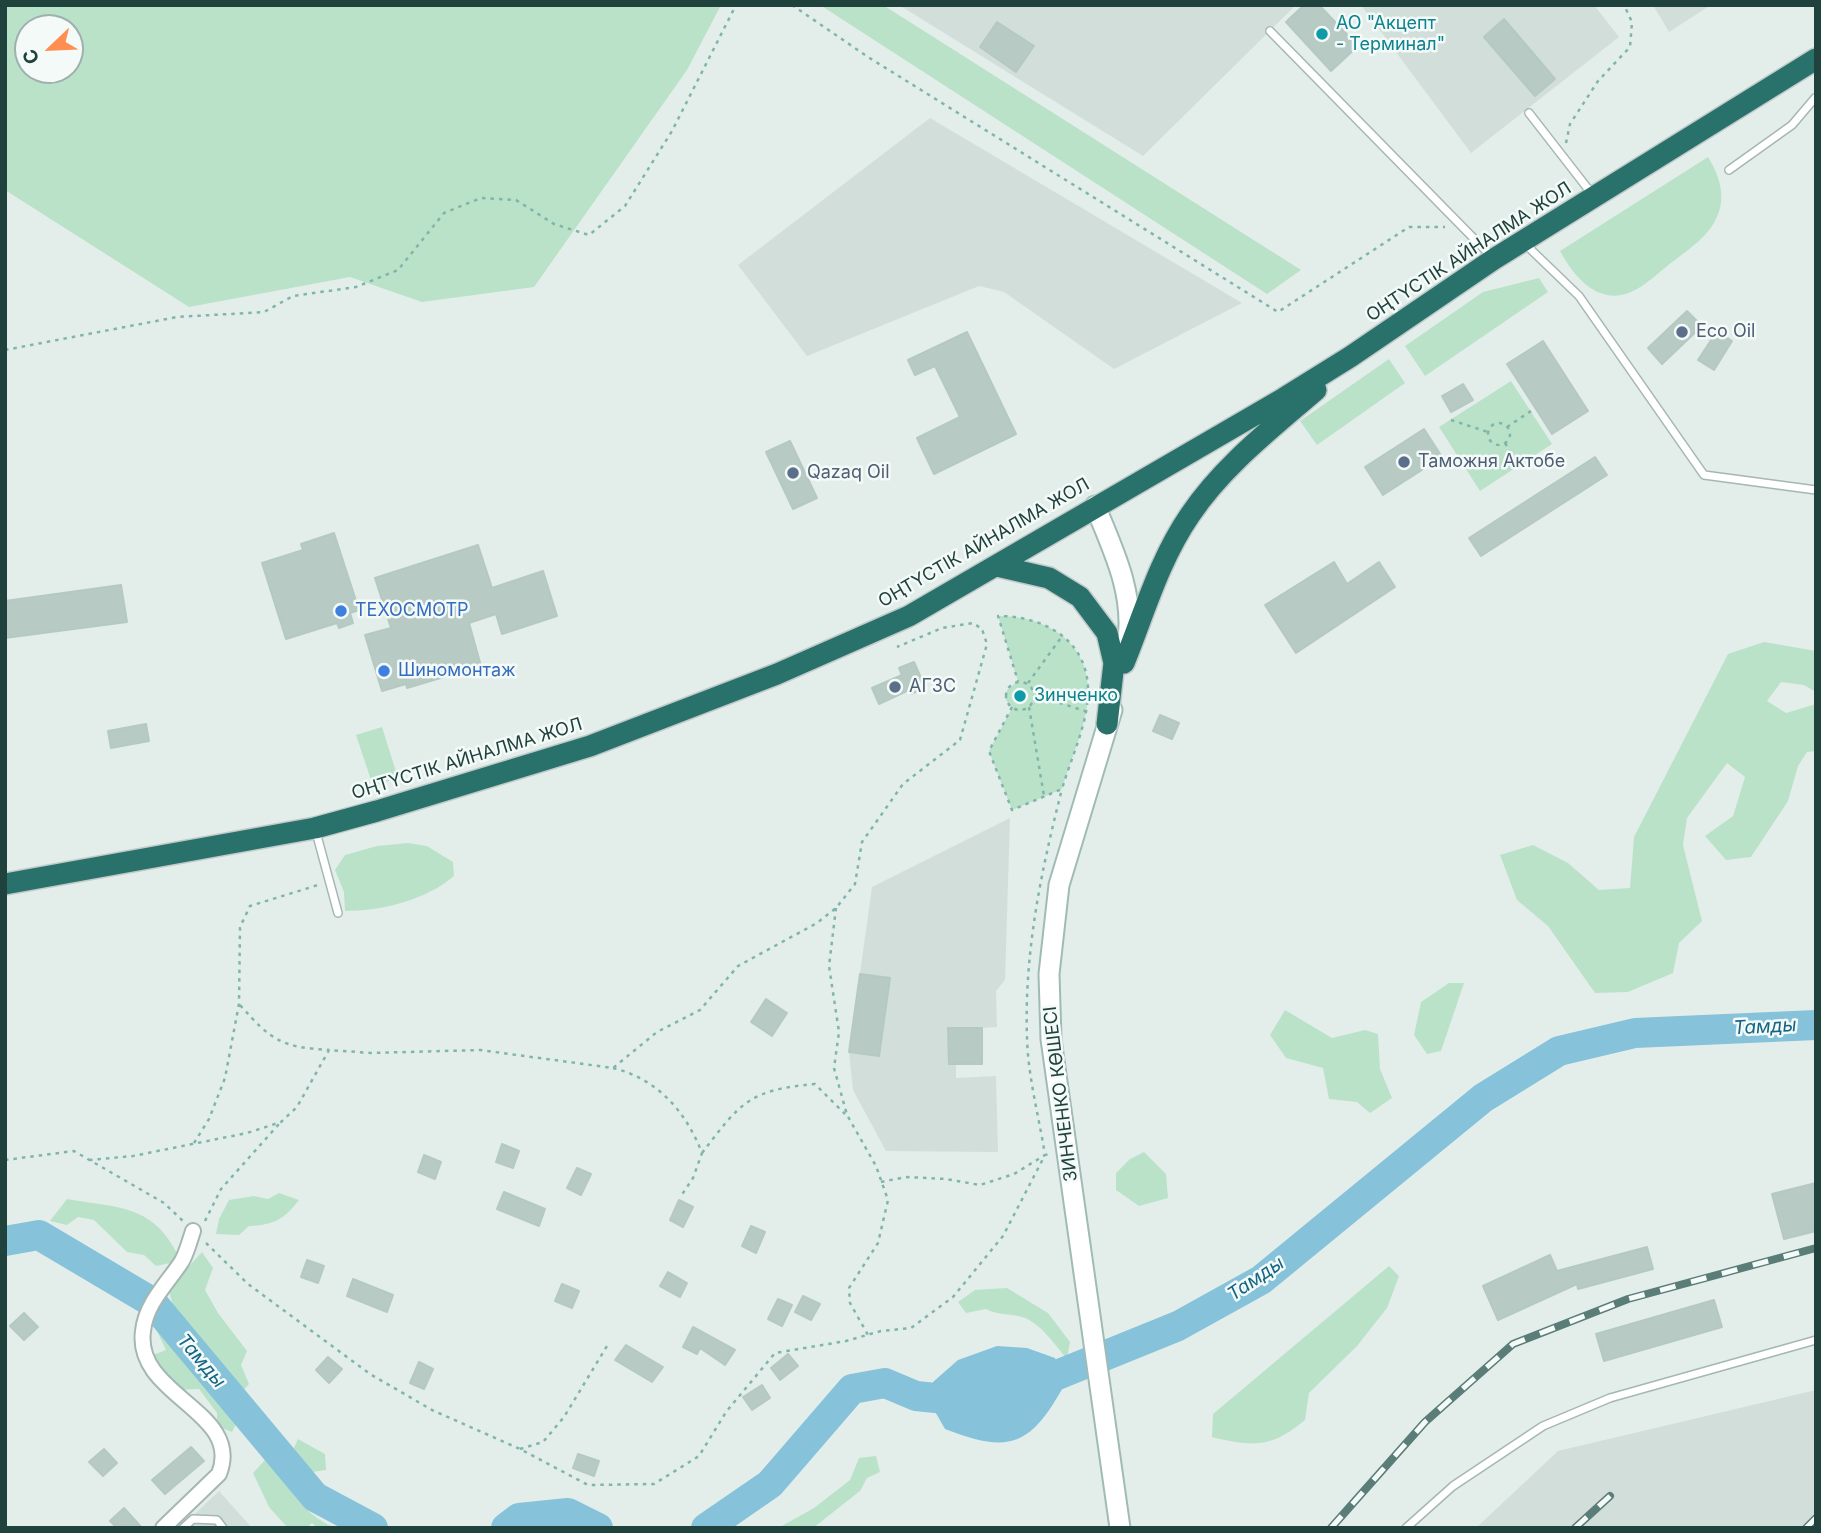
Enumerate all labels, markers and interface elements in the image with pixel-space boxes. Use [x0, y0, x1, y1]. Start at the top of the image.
place label: АО "Акцепт - Терминал" [1336, 13, 1445, 56]
north arrow [14, 14, 84, 84]
marker: АО "Акцепт - Терминал" [1314, 26, 1330, 42]
text: С [18, 46, 44, 68]
street label: ОҢТҮСТІК АЙНАЛМА ЖОЛ [1362, 178, 1576, 326]
place label: Eco Oil [1696, 321, 1755, 343]
marker: Eco Oil [1674, 324, 1690, 340]
place label: Таможня Актобе [1418, 451, 1565, 473]
marker: Таможня Актобе [1396, 454, 1412, 470]
place label: Qazaq Oil [807, 462, 889, 484]
marker: Qazaq Oil [785, 465, 801, 481]
street label: ОҢТҮСТІК АЙНАЛМА ЖОЛ [875, 474, 1093, 612]
place label: ТЕХОСМОТР [355, 600, 469, 622]
marker: ТЕХОСМОТР [333, 603, 349, 619]
place label: Шиномонтаж [398, 660, 516, 682]
marker: Шиномонтаж [376, 663, 392, 679]
place label: АГЗС [909, 676, 956, 698]
marker: АГЗС [887, 679, 903, 695]
place label: Зинченко [1034, 685, 1118, 707]
marker: Зинченко [1012, 688, 1028, 704]
street label: ОҢТҮСТІК АЙНАЛМА ЖОЛ [349, 714, 585, 804]
street label: ЗИНЧЕНКО КӨШЕСІ [1040, 1005, 1082, 1183]
water label: Тамды [1733, 1014, 1797, 1040]
water label: Тамды [1223, 1252, 1289, 1306]
water label: Тамды [172, 1329, 230, 1393]

